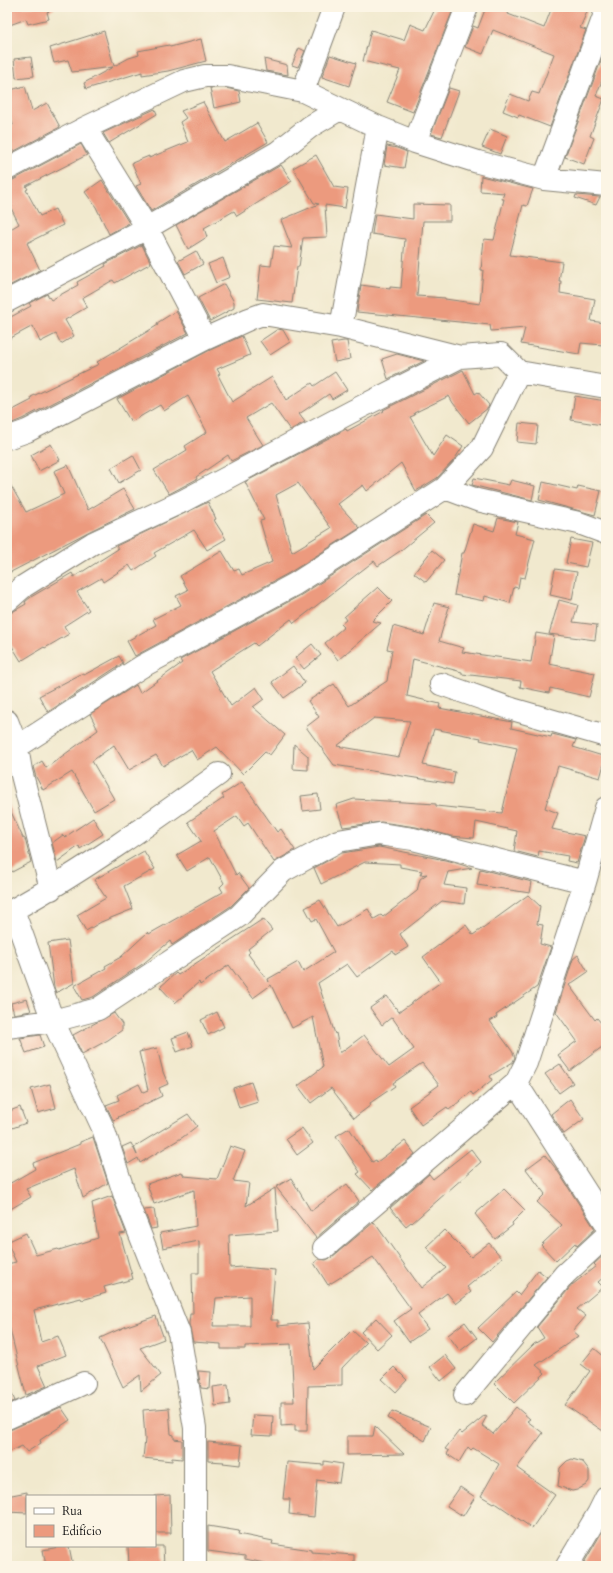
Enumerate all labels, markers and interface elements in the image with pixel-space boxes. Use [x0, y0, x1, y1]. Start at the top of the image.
legend [26, 1495, 156, 1547]
text: Rua [62, 1503, 83, 1519]
text: Edifício [62, 1523, 102, 1539]

